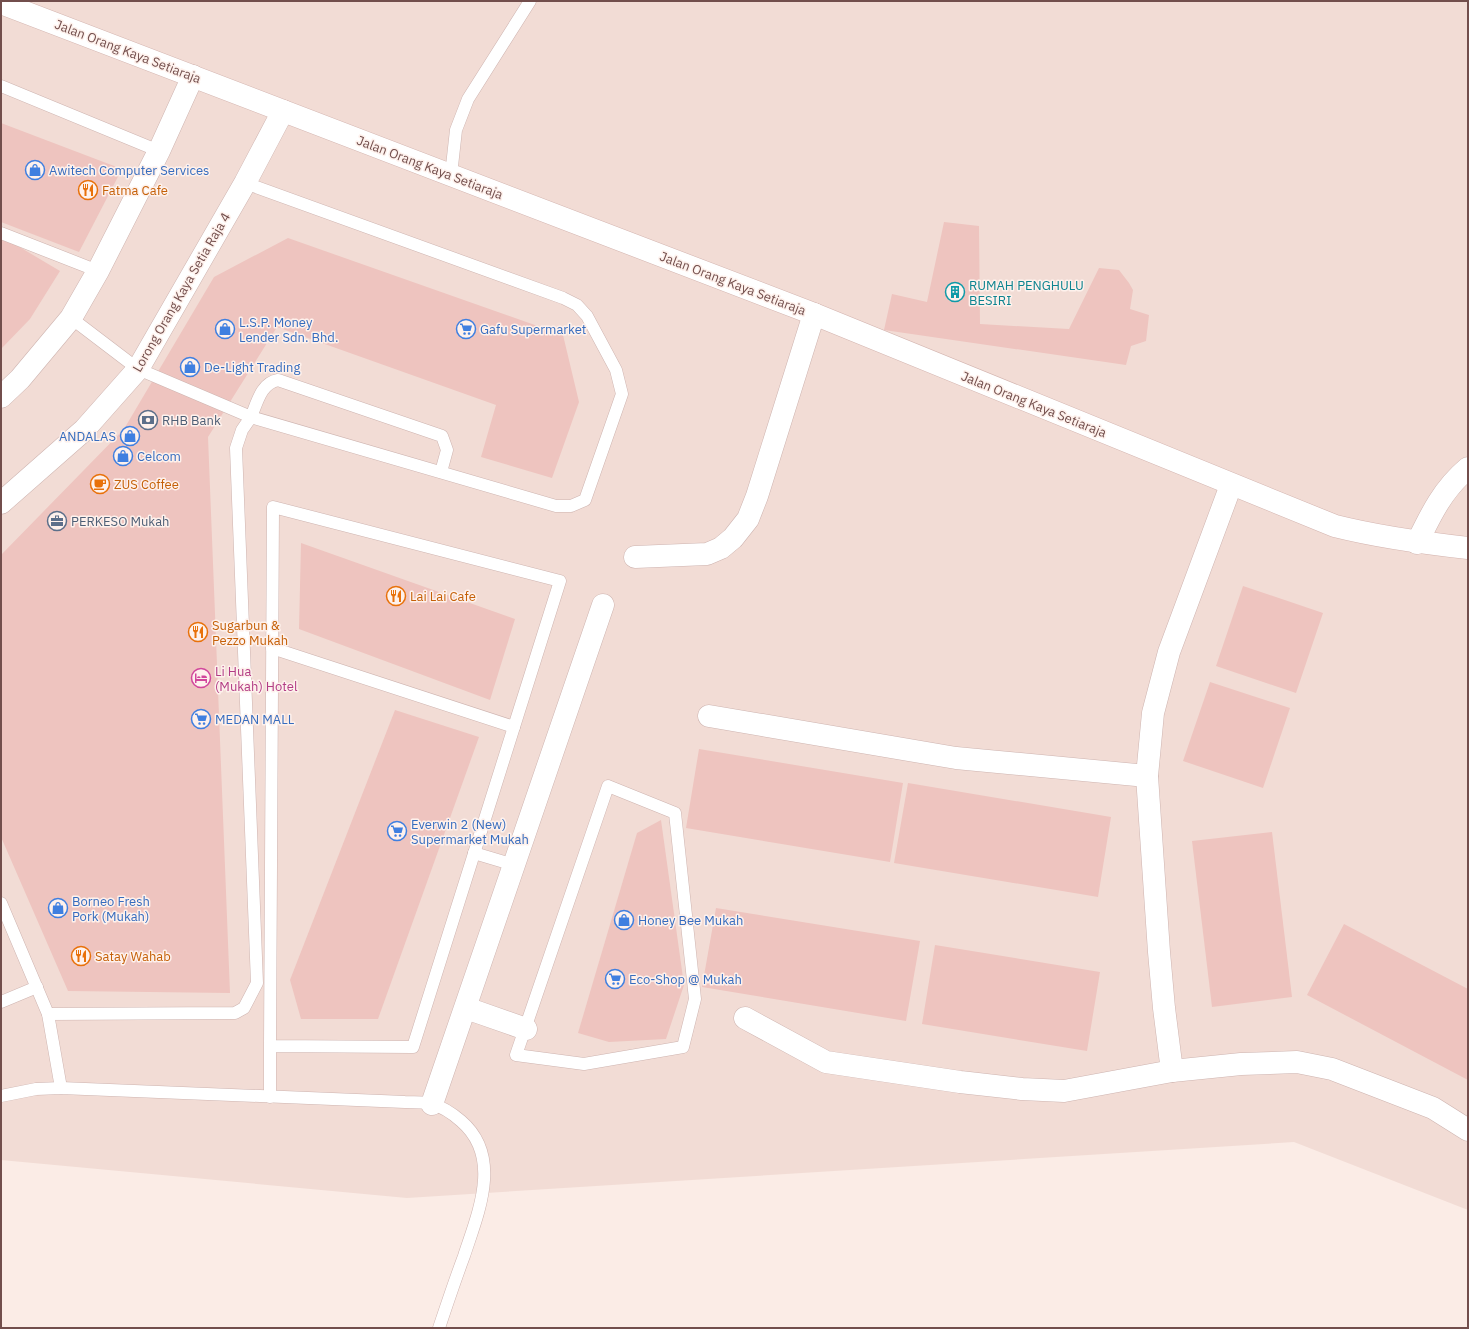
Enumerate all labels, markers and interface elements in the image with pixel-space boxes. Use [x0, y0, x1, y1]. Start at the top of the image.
street label: Jalan Orang Kaya Setiaraja [52, 16, 203, 87]
street label: Jalan Orang Kaya Setiaraja [354, 132, 505, 203]
shop icon: Awitech Computer Services [24, 159, 46, 181]
place label: Awitech Computer Services [49, 162, 209, 179]
restaurant icon: Fatma Cafe [77, 179, 99, 201]
place label: Fatma Cafe [102, 182, 168, 199]
street label: Lorong Orang Kaya Setia Raja 4 [129, 209, 234, 375]
street label: Jalan Orang Kaya Setiaraja [657, 248, 808, 319]
place label: RUMAH PENGHULU BESIRI [969, 277, 1084, 309]
building icon: RUMAH PENGHULU BESIRI [944, 281, 966, 303]
place label: L.S.P. Money Lender Sdn. Bhd. [239, 314, 338, 346]
shop icon: L.S.P. Money Lender Sdn. Bhd. [214, 318, 236, 340]
supermarket icon: Gafu Supermarket [455, 318, 477, 340]
place label: Gafu Supermarket [480, 321, 586, 338]
shop icon: De-Light Trading [179, 356, 201, 378]
place label: De-Light Trading [204, 359, 301, 376]
street label: Jalan Orang Kaya Setiaraja [959, 368, 1109, 441]
bank icon: RHB Bank [137, 409, 159, 431]
place label: RHB Bank [162, 412, 221, 429]
shop icon: ANDALAS [119, 425, 141, 447]
place label: ANDALAS [59, 428, 116, 445]
shop icon: Celcom [112, 445, 134, 467]
place label: Celcom [137, 448, 181, 465]
cafe icon: ZUS Coffee [89, 473, 111, 495]
place label: ZUS Coffee [114, 476, 179, 493]
office icon: PERKESO Mukah [46, 510, 68, 532]
place label: PERKESO Mukah [71, 513, 169, 530]
restaurant icon: Lai Lai Cafe [385, 585, 407, 607]
place label: Lai Lai Cafe [410, 588, 476, 605]
place label: Sugarbun & Pezzo Mukah [212, 617, 288, 649]
restaurant icon: Sugarbun & Pezzo Mukah [187, 621, 209, 643]
place label: Li Hua (Mukah) Hotel [215, 663, 298, 695]
hotel icon: Li Hua (Mukah) Hotel [190, 667, 212, 689]
supermarket icon: MEDAN MALL [190, 708, 212, 730]
place label: MEDAN MALL [215, 711, 295, 728]
place label: Everwin 2 (New) Supermarket Mukah [411, 816, 529, 848]
supermarket icon: Everwin 2 (New) Supermarket Mukah [386, 820, 408, 842]
place label: Borneo Fresh Pork (Mukah) [72, 893, 150, 925]
shop icon: Borneo Fresh Pork (Mukah) [47, 897, 69, 919]
shop icon: Honey Bee Mukah [613, 909, 635, 931]
place label: Honey Bee Mukah [638, 912, 743, 929]
restaurant icon: Satay Wahab [70, 945, 92, 967]
place label: Satay Wahab [95, 948, 171, 965]
supermarket icon: Eco-Shop @ Mukah [604, 968, 626, 990]
place label: Eco-Shop @ Mukah [629, 971, 742, 988]

